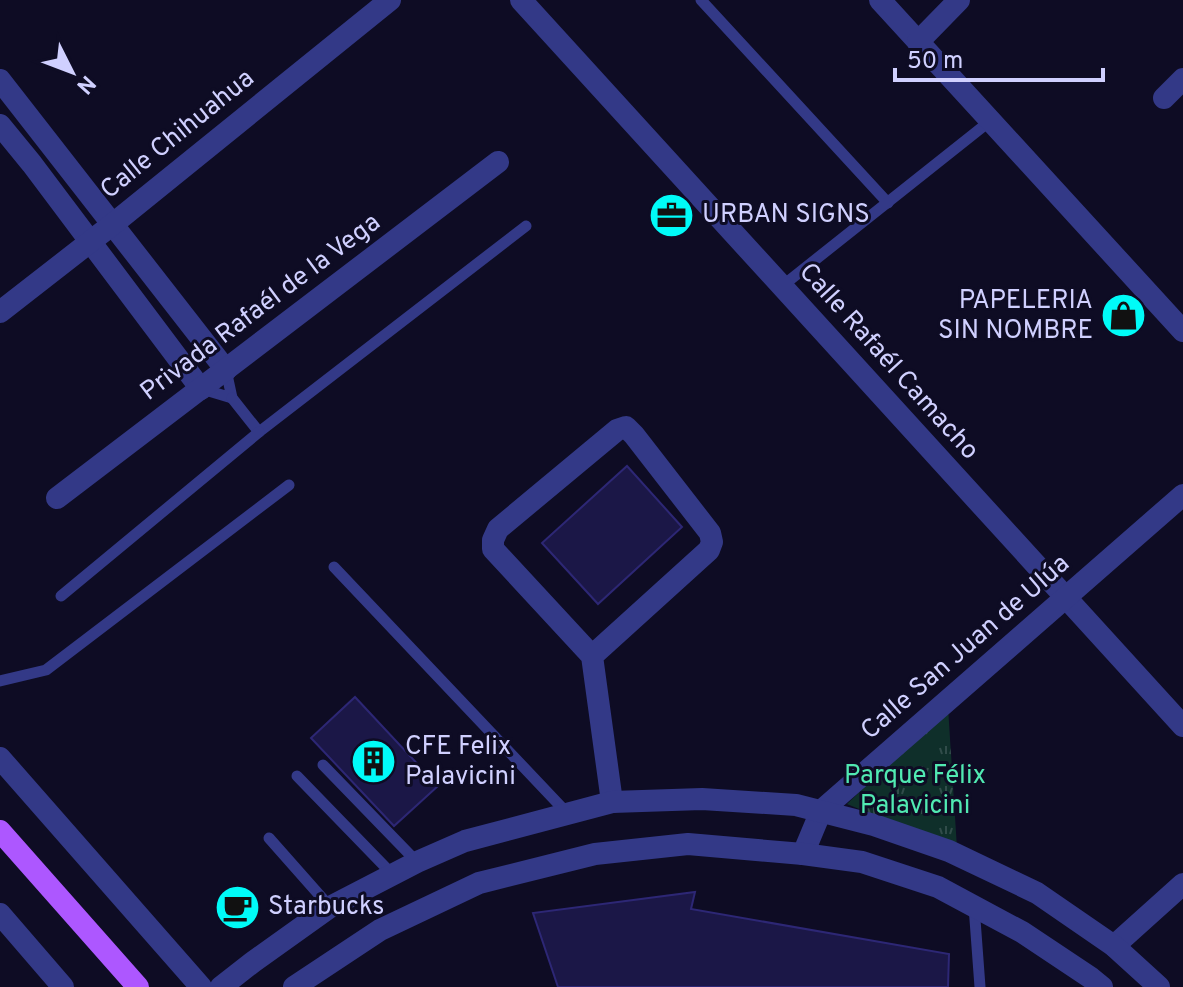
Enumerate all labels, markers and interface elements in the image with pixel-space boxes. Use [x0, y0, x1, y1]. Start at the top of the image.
north arrow [32, 32, 112, 112]
scale bar [895, 32, 1103, 82]
text: 50 m [907, 47, 963, 77]
street label: Calle Chihuahua [94, 63, 262, 207]
text: N [70, 69, 100, 99]
office icon: URBAN SIGNS [647, 191, 695, 239]
place label: URBAN SIGNS [702, 199, 870, 232]
street label: Privada Rafaél de la Vega [134, 207, 388, 409]
street label: Calle Rafaél Camacho [791, 257, 985, 467]
place label: PAPELERIA SIN NOMBRE [938, 285, 1093, 348]
shop icon: PAPELERIA SIN NOMBRE [1100, 292, 1148, 340]
street label: Calle San Juan de Ulúa [855, 548, 1077, 748]
place label: CFE Felix Palavicini [405, 731, 516, 794]
building icon: CFE Felix Palavicini [350, 738, 398, 786]
park label: Parque Félix Palavicini [844, 760, 986, 823]
cafe icon: Starbucks [213, 883, 261, 931]
place label: Starbucks [268, 891, 384, 924]

